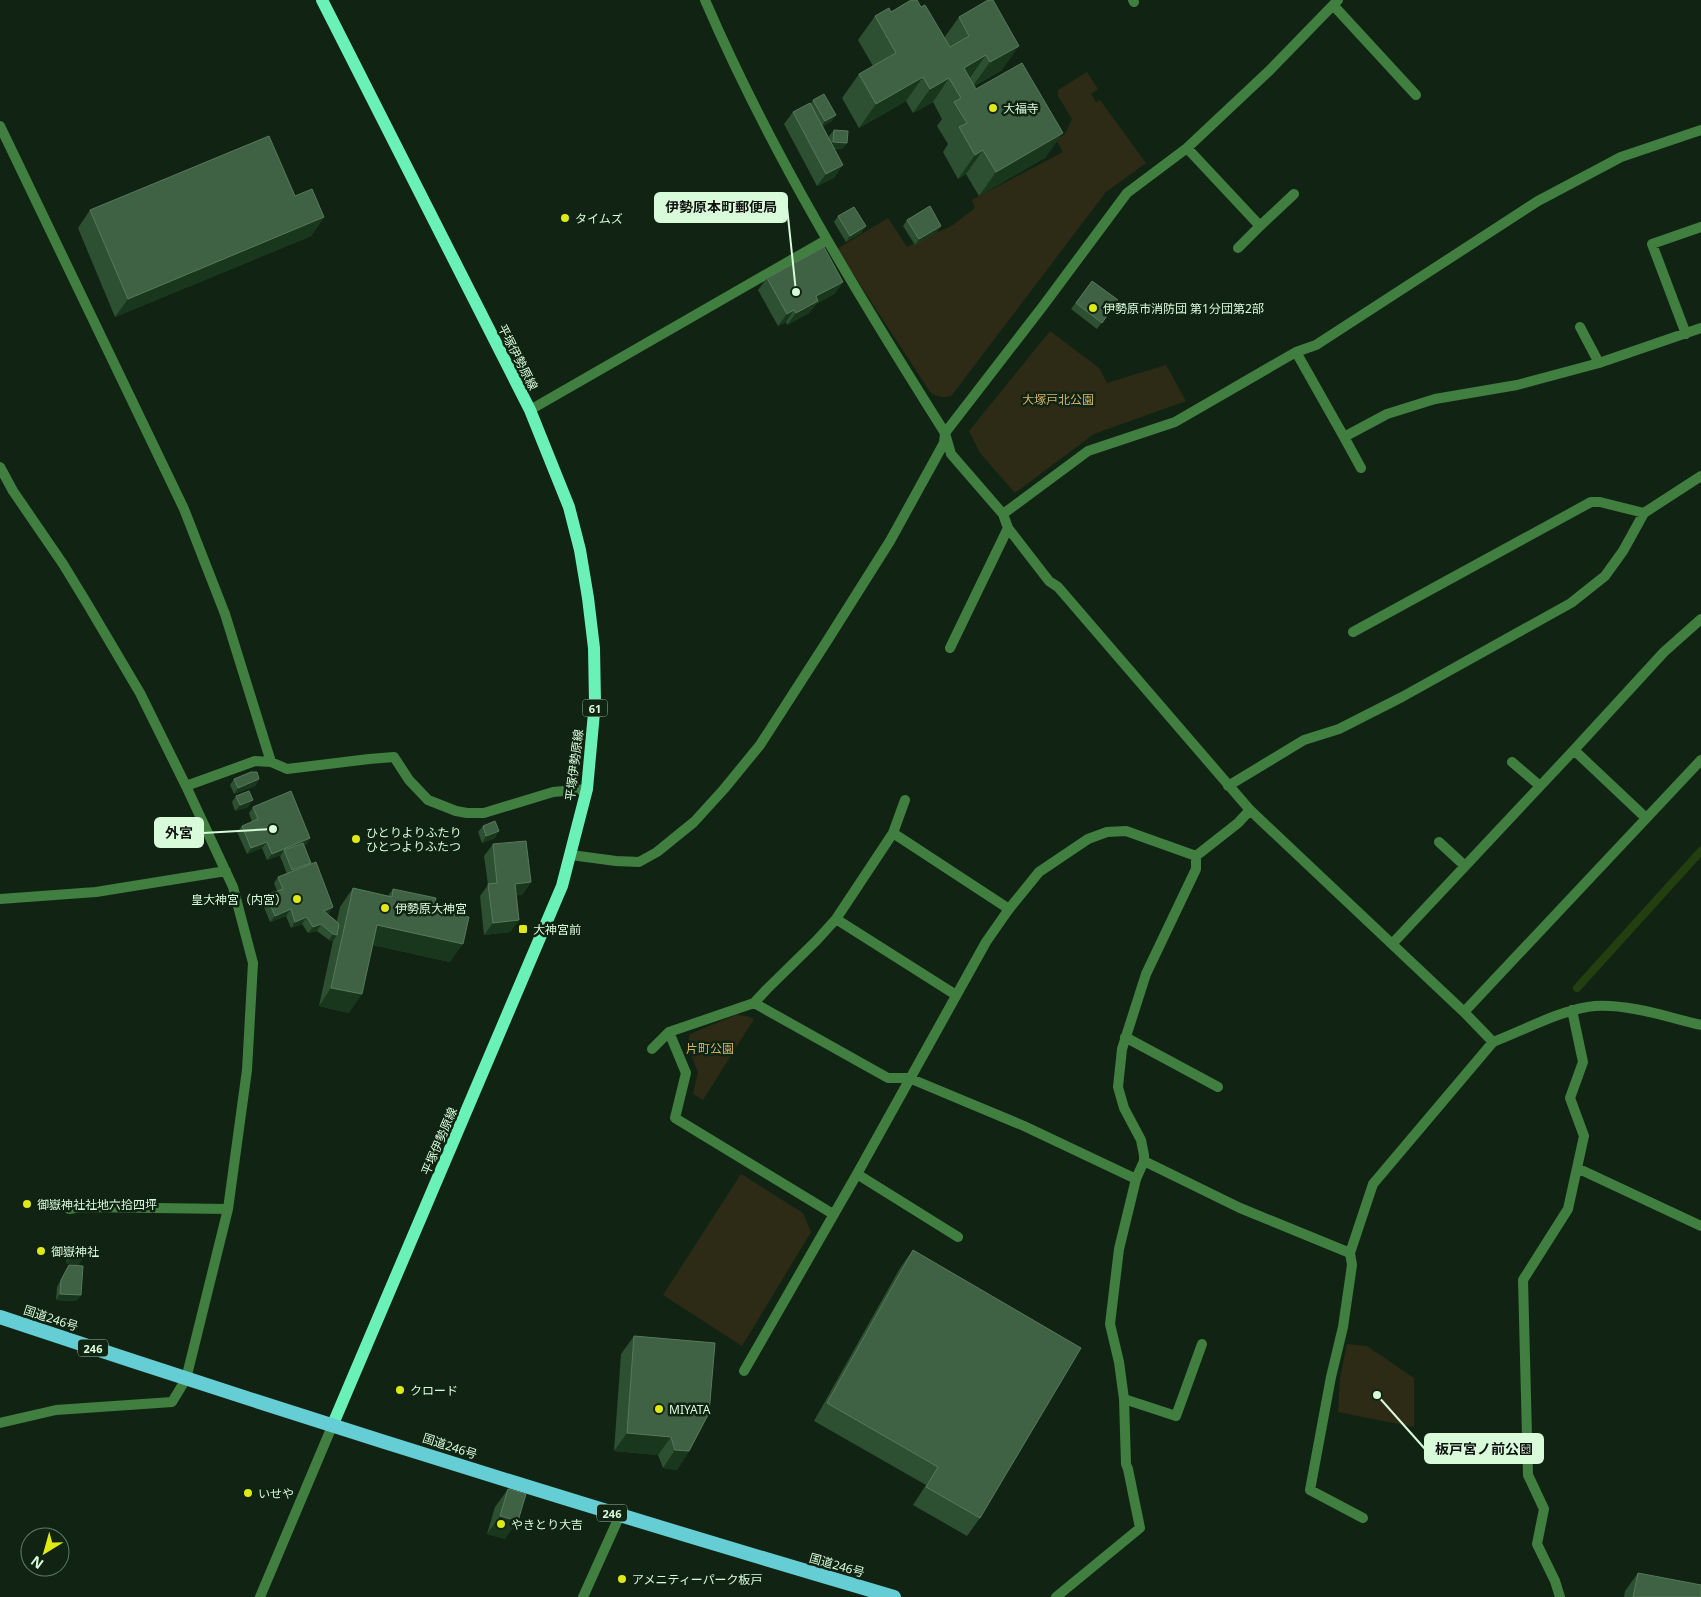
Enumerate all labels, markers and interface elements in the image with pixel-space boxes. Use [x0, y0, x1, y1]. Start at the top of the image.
place label: 大福寺 [1003, 100, 1039, 117]
marker: 大福寺 [987, 102, 999, 114]
callout: 伊勢原本町郵便局 [655, 193, 787, 222]
text: 伊勢原本町郵便局 [665, 197, 777, 216]
place label: タイムズ [575, 210, 623, 227]
marker: タイムズ [559, 212, 571, 224]
place label: 伊勢原市消防団 第1分団第2部 [1103, 300, 1264, 317]
marker: 伊勢原市消防団 第1分団第2部 [1087, 302, 1099, 314]
street label: 平塚伊勢原線 [494, 321, 542, 393]
park label: 大塚戸北公園 [1022, 391, 1094, 408]
road number: 61 [582, 700, 608, 716]
street label: 平塚伊勢原線 [561, 728, 587, 802]
callout: 外宮 [155, 818, 203, 847]
text: 外宮 [165, 823, 193, 842]
place label: ひとりよりふたり ひとつよりふたつ [366, 824, 461, 855]
marker: ひとりよりふたり ひとつよりふたつ [350, 833, 362, 845]
place label: 皇大神宮（内宮） [191, 891, 287, 908]
marker: 皇大神宮（内宮） [291, 893, 303, 905]
place label: 伊勢原大神宮 [395, 900, 467, 917]
marker: 伊勢原大神宮 [379, 902, 391, 914]
place label: 大神宮前 [533, 921, 581, 938]
marker: 大神宮前 [517, 923, 529, 935]
park label: 片町公園 [686, 1040, 734, 1057]
street label: 平塚伊勢原線 [417, 1105, 461, 1177]
place label: 御嶽神社社地六拾四坪 [37, 1196, 157, 1213]
marker: 御嶽神社社地六拾四坪 [21, 1198, 33, 1210]
place label: 御嶽神社 [51, 1243, 99, 1260]
marker: 御嶽神社 [35, 1245, 47, 1257]
street label: 国道246号 [21, 1301, 81, 1335]
road number: 246 [78, 1340, 108, 1356]
place label: クロード [410, 1382, 458, 1399]
marker: クロード [394, 1384, 406, 1396]
place label: MIYATA [669, 1401, 711, 1418]
marker: MIYATA [653, 1403, 665, 1415]
street label: 国道246号 [420, 1429, 480, 1463]
callout: 板戸宮ノ前公園 [1425, 1434, 1543, 1463]
text: 板戸宮ノ前公園 [1435, 1439, 1533, 1458]
place label: いせや [258, 1485, 294, 1502]
marker: いせや [242, 1487, 254, 1499]
road number: 246 [597, 1505, 627, 1522]
place label: やきとり大吉 [511, 1516, 583, 1533]
marker: やきとり大吉 [495, 1518, 507, 1530]
north arrow [20, 1527, 70, 1577]
street label: 国道246号 [807, 1549, 867, 1581]
text: N [27, 1552, 47, 1574]
place label: アメニティーパーク板戸 [632, 1571, 763, 1588]
marker: アメニティーパーク板戸 [616, 1573, 628, 1585]

